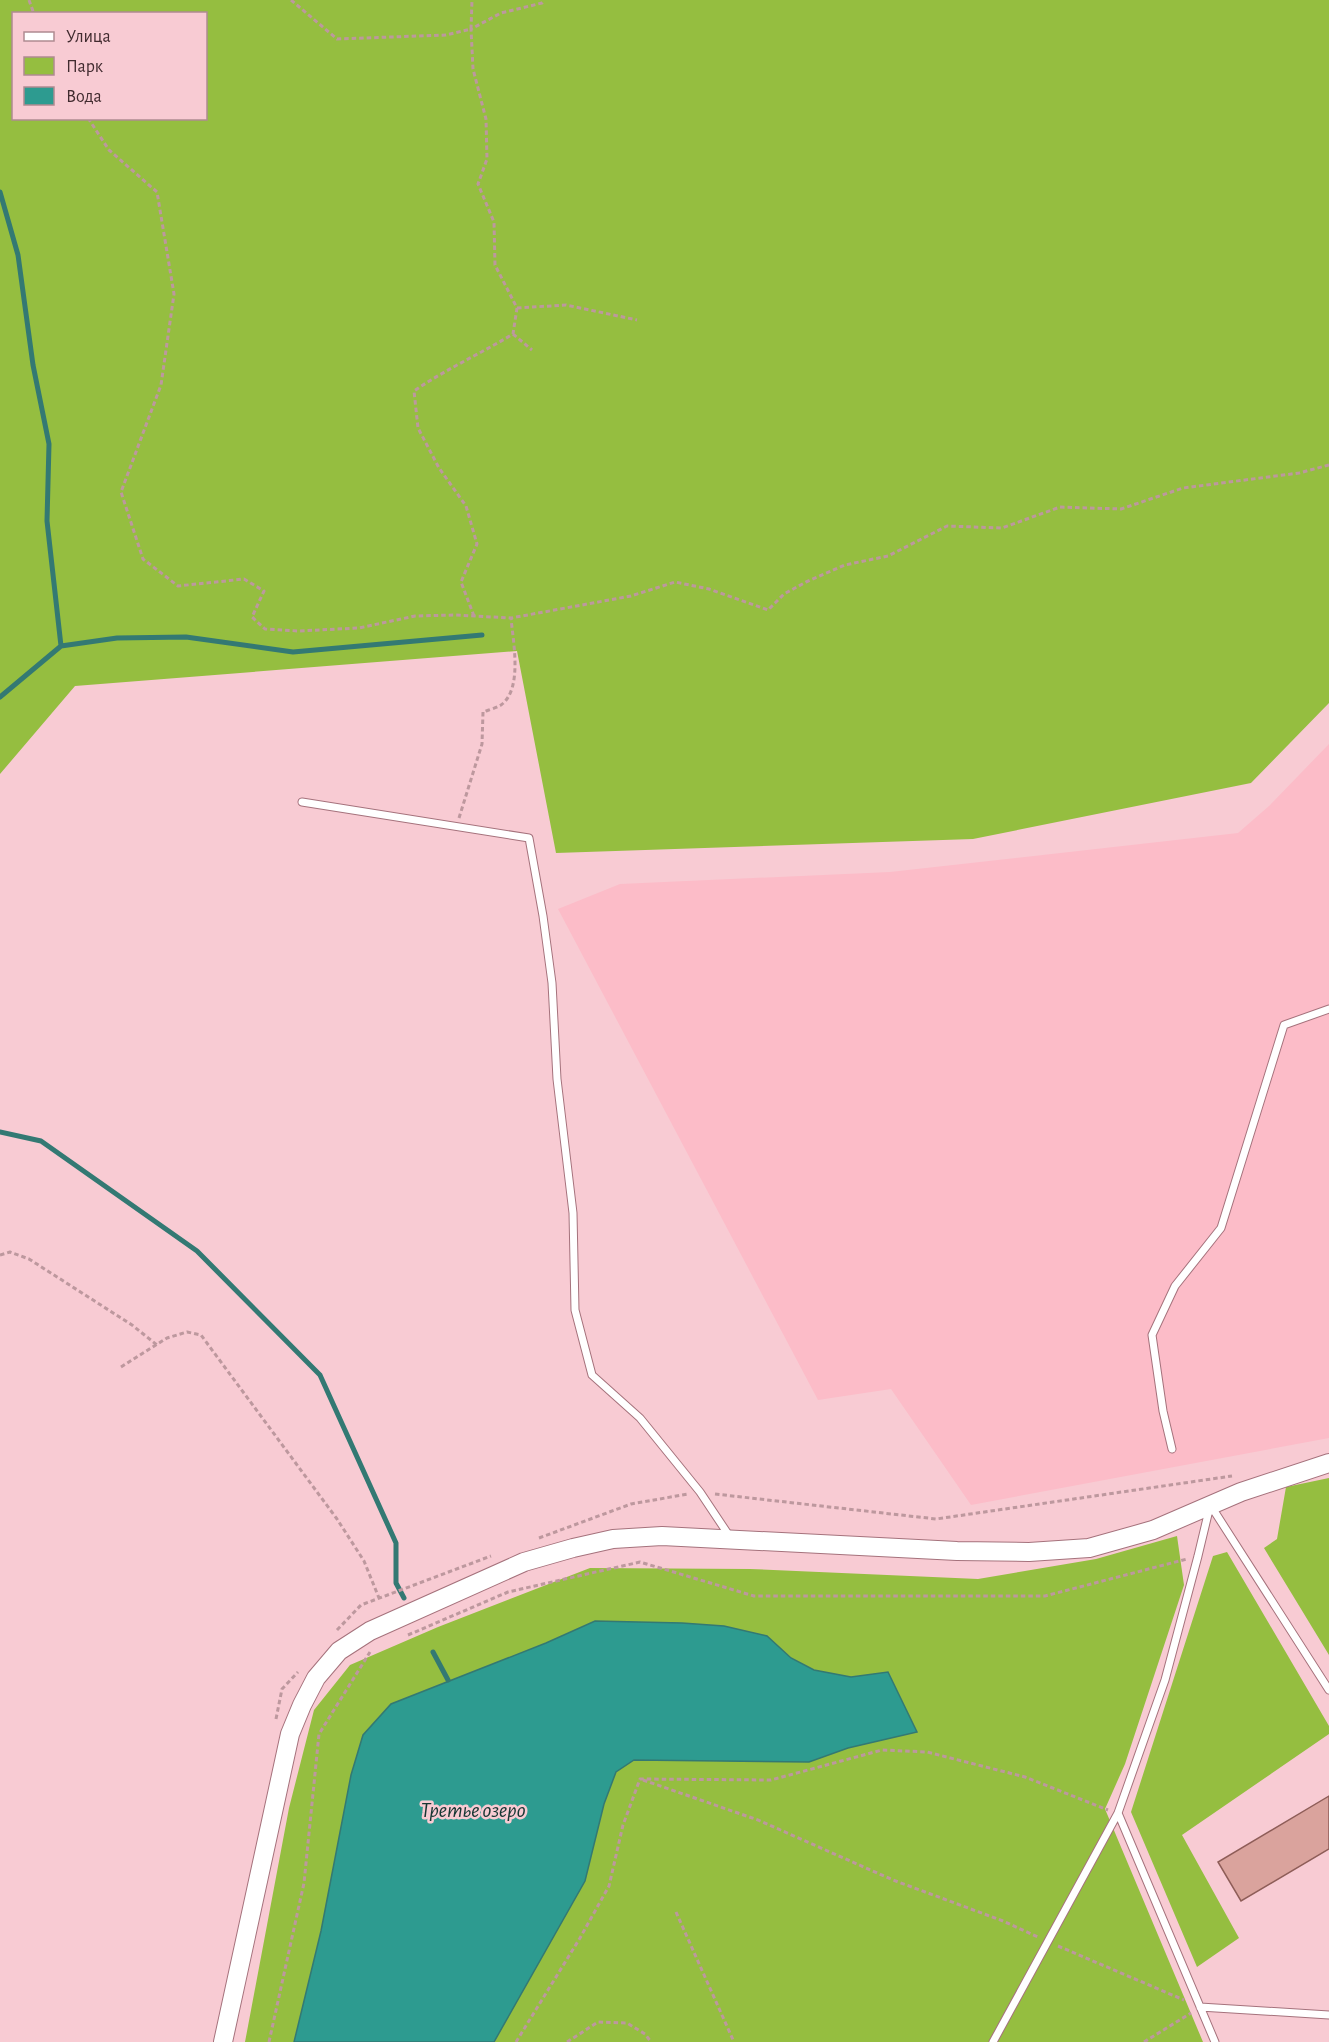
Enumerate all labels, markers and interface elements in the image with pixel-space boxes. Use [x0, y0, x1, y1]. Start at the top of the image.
legend [12, 12, 207, 120]
text: Улица [66, 28, 111, 46]
text: Парк [66, 58, 104, 76]
text: Вода [66, 88, 102, 106]
water label: Третье озеро [420, 1799, 526, 1822]

